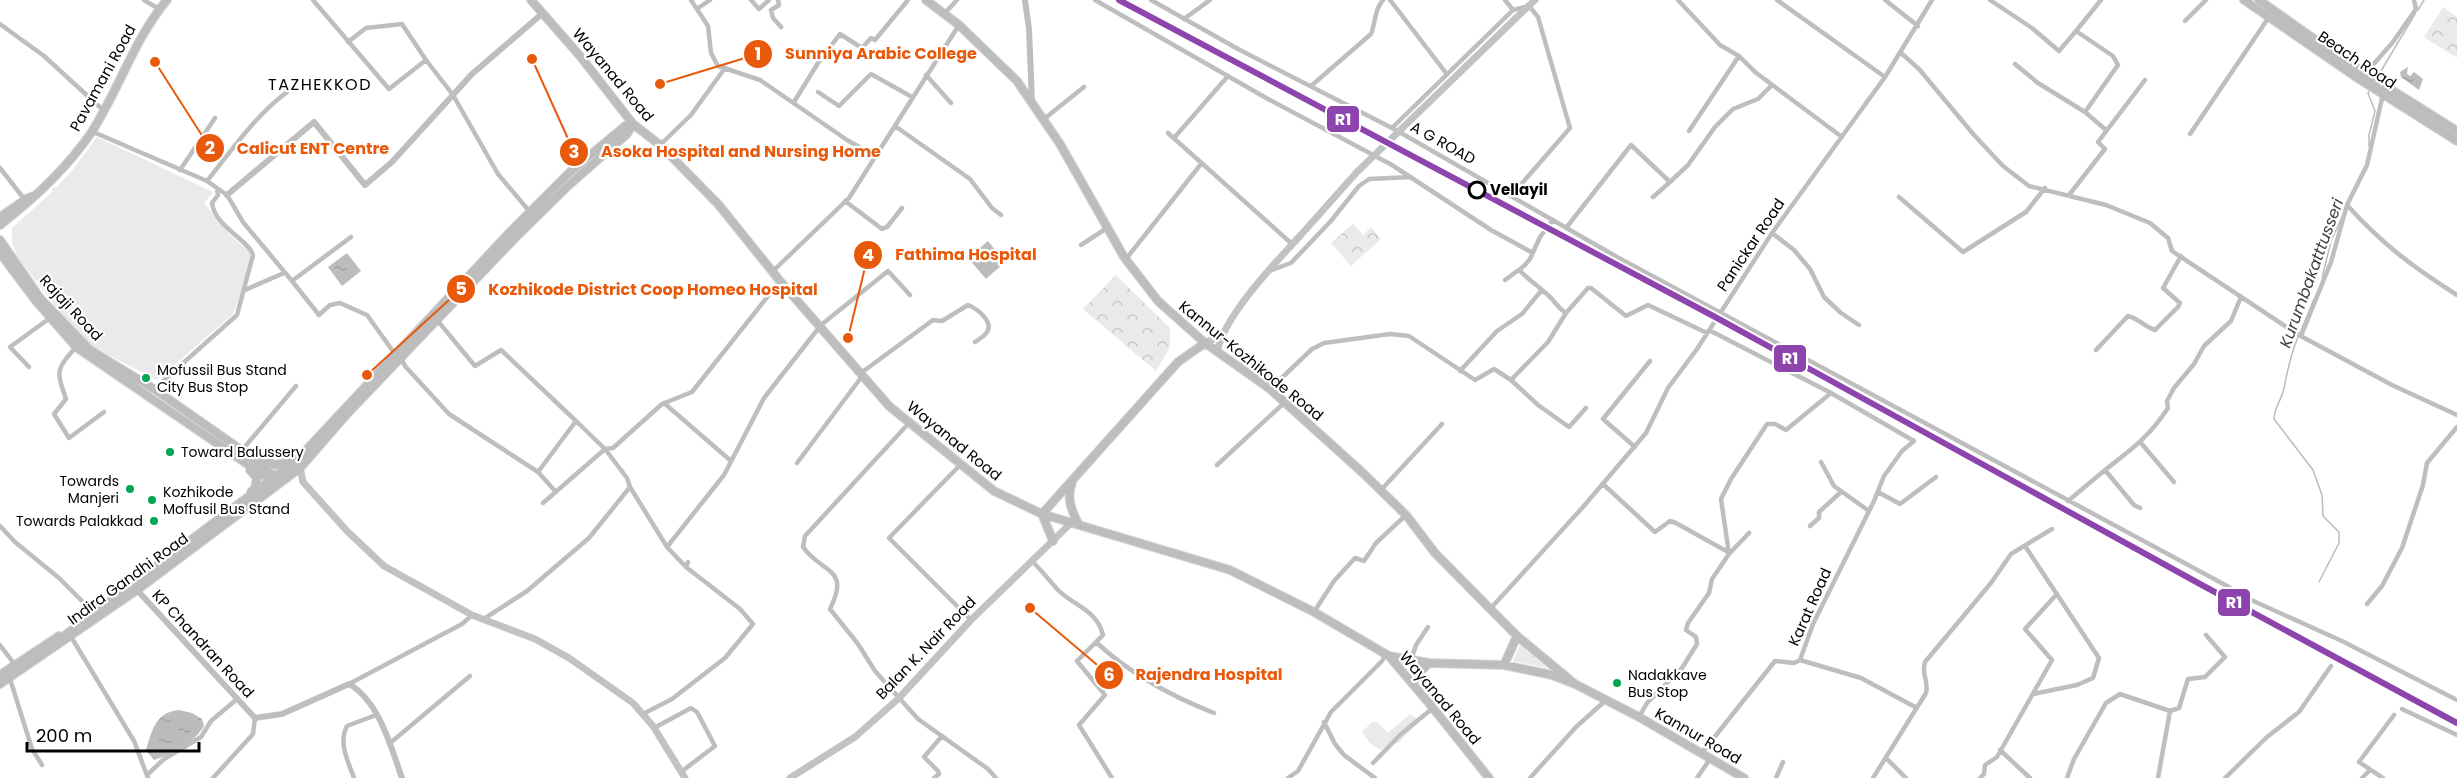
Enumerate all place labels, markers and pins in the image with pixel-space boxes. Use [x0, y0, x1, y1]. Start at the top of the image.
callout: Sunniya Arabic College [743, 37, 989, 71]
callout: Calicut ENT Centre [195, 131, 401, 165]
callout: Asoka Hospital and Nursing Home [559, 135, 893, 169]
place label: Vellayil [1490, 179, 1548, 200]
marker: Vellayil [1468, 181, 1486, 199]
callout: Fathima Hospital [853, 238, 1049, 272]
callout: Kozhikode District Coop Homeo Hospital [446, 272, 830, 306]
place label: Mofussil Bus Stand City Bus Stop [157, 360, 287, 397]
marker: Mofussil Bus Stand City Bus Stop [140, 372, 152, 384]
place label: Toward Balussery [181, 442, 304, 462]
marker: Toward Balussery [164, 446, 176, 458]
place label: Towards Manjeri [60, 471, 119, 508]
place label: Kozhikode Moffusil Bus Stand [163, 482, 290, 519]
marker: Towards Manjeri [124, 483, 136, 495]
marker: Kozhikode Moffusil Bus Stand [146, 494, 158, 506]
place label: Towards Palakkad [16, 511, 143, 531]
marker: Towards Palakkad [148, 515, 160, 527]
callout: Rajendra Hospital [1094, 658, 1295, 692]
place label: Nadakkave Bus Stop [1628, 665, 1707, 702]
marker: Nadakkave Bus Stop [1611, 677, 1623, 689]

